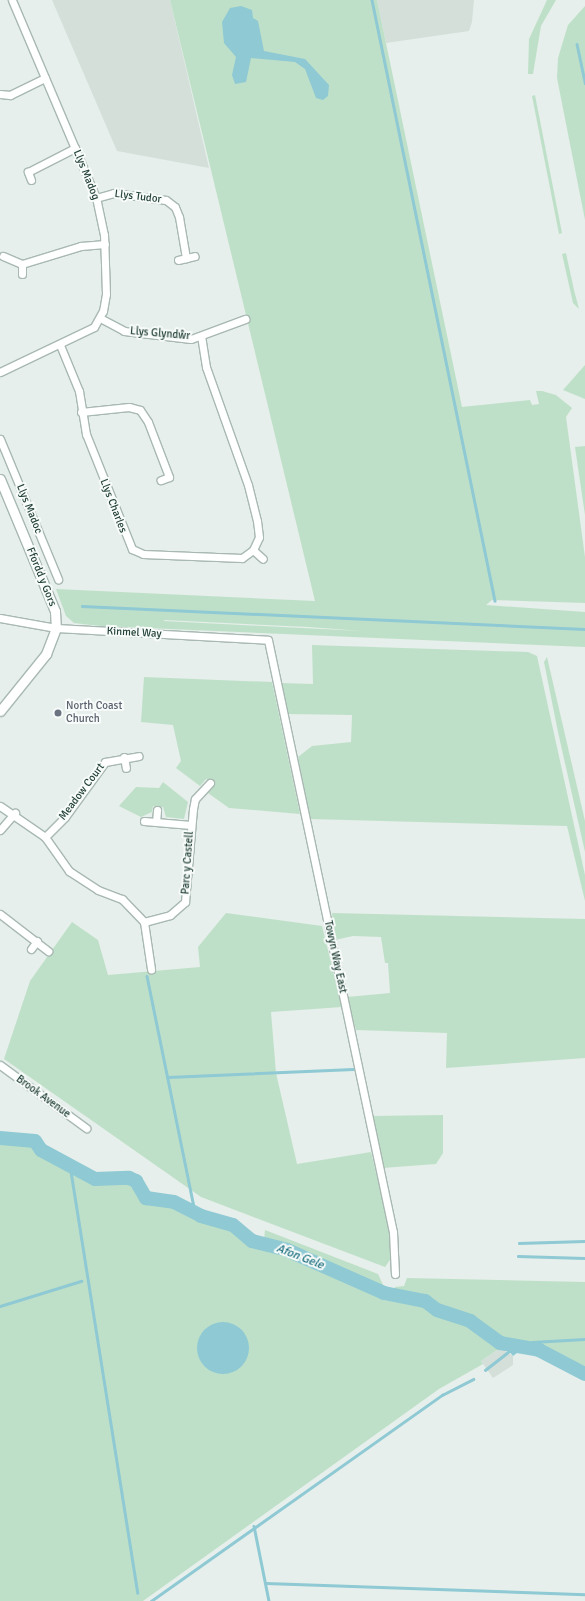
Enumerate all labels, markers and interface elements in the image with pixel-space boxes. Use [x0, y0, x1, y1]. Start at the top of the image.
street label: Llys Madog [70, 148, 102, 202]
street label: Llys Tudor [114, 188, 162, 206]
street label: Llys Glyndŵr [129, 325, 191, 343]
street label: Llys Charles [97, 477, 129, 535]
street label: Llys Madoc [13, 482, 45, 536]
street label: Ffordd y Gors [23, 546, 59, 608]
street label: Kinmel Way [106, 625, 162, 641]
place label: North Coast Church [66, 700, 122, 726]
marker: North Coast Church [53, 708, 63, 718]
street label: Meadow Court [56, 761, 108, 823]
street label: Parc y Castell [179, 831, 197, 895]
street label: Towyn Way East [321, 919, 349, 995]
street label: Brook Avenue [13, 1073, 73, 1121]
water label: Afon Gele [274, 1241, 326, 1273]

